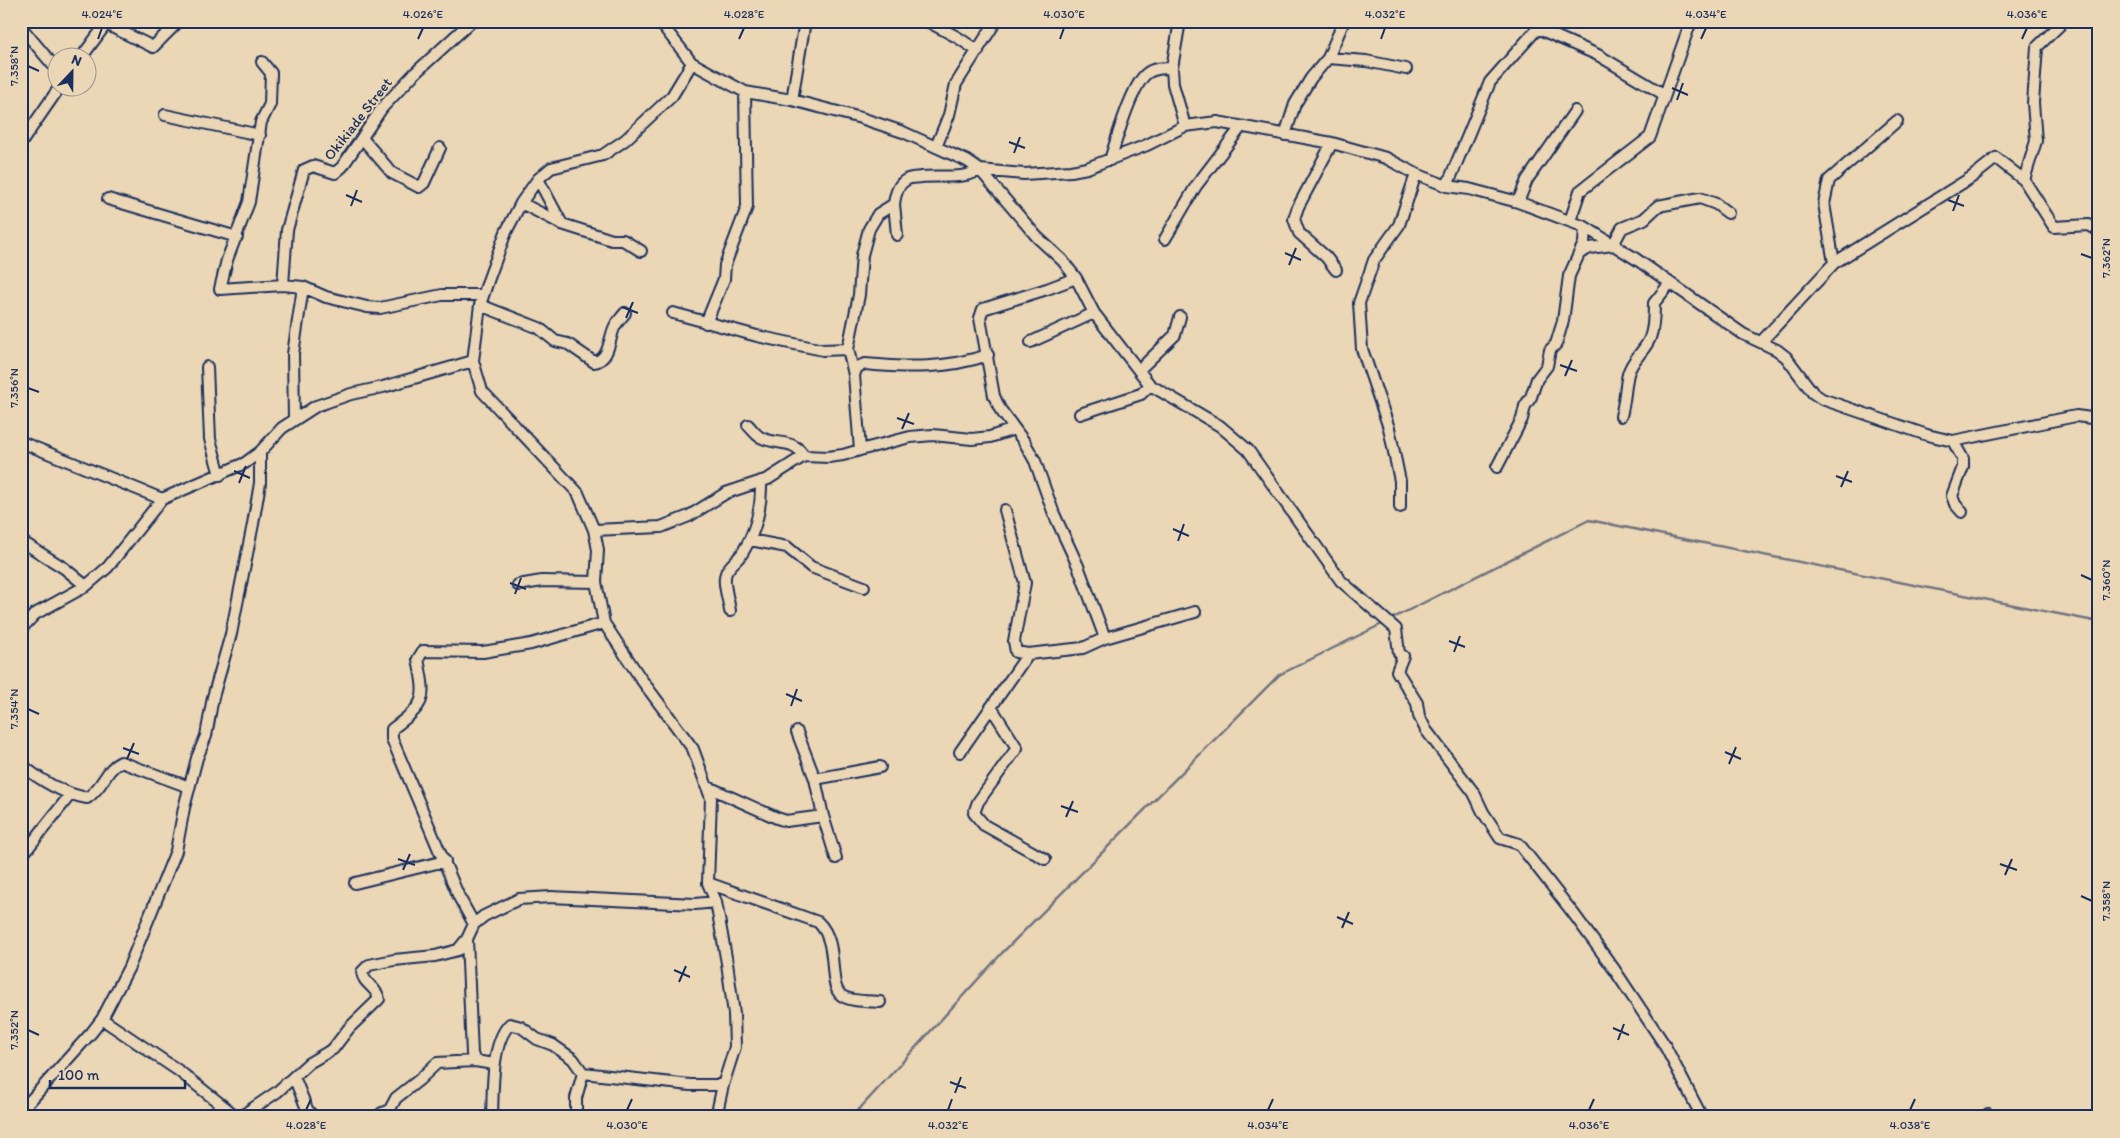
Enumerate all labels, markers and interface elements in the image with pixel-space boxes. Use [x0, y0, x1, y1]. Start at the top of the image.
text: 4.024°E [81, 7, 123, 21]
text: 4.026°E [403, 7, 444, 21]
text: 4.028°E [724, 7, 765, 21]
text: 4.030°E [1043, 7, 1085, 21]
text: 4.032°E [1365, 7, 1406, 21]
text: 4.034°E [1685, 7, 1727, 21]
text: 4.036°E [2007, 7, 2048, 21]
text: 7.358°N [7, 46, 21, 86]
north arrow [48, 48, 98, 98]
text: N [69, 51, 84, 70]
street label: Okikiade Street [320, 74, 396, 164]
text: 7.362°N [2099, 238, 2113, 278]
text: 7.356°N [7, 368, 21, 408]
text: 7.360°N [2099, 560, 2113, 600]
text: 7.354°N [7, 689, 21, 729]
text: 7.358°N [2099, 881, 2113, 921]
text: 7.352°N [7, 1010, 21, 1050]
scale bar [50, 1058, 185, 1090]
text: 100 m [58, 1066, 100, 1084]
text: 4.028°E [286, 1118, 327, 1132]
text: 4.030°E [606, 1118, 648, 1132]
text: 4.032°E [928, 1118, 969, 1132]
text: 4.034°E [1247, 1118, 1289, 1132]
text: 4.036°E [1569, 1118, 1610, 1132]
text: 4.038°E [1890, 1118, 1931, 1132]

